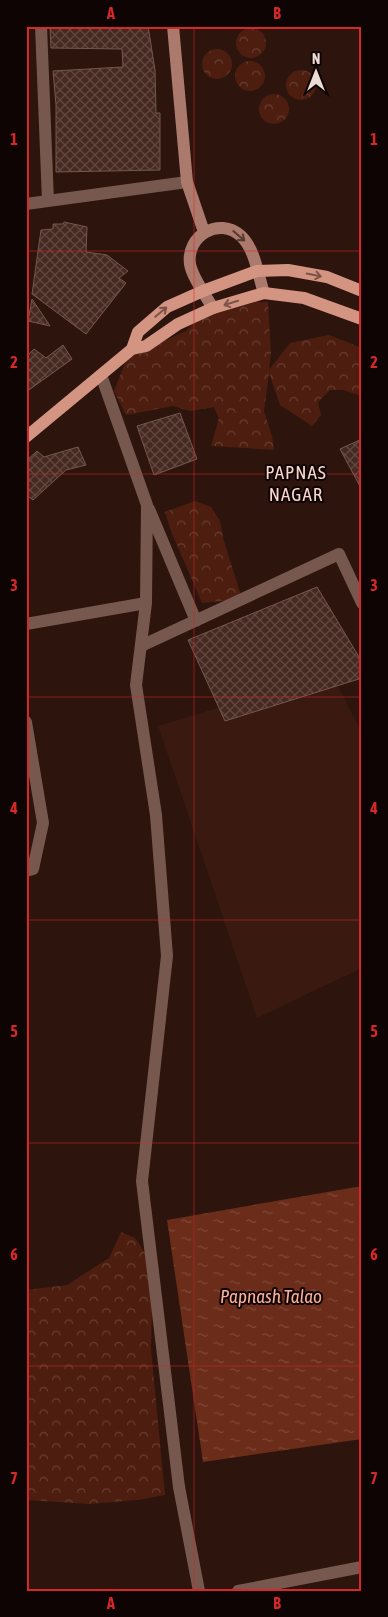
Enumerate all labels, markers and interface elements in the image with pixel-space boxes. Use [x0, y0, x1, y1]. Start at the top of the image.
text: A [106, 4, 115, 22]
text: B [273, 4, 281, 22]
north arrow [290, 48, 340, 98]
text: N [312, 51, 320, 67]
text: 1 [10, 130, 18, 148]
text: 1 [370, 130, 378, 148]
one-way arrow [233, 231, 246, 242]
one-way arrow [306, 271, 322, 280]
one-way arrow [223, 298, 239, 308]
one-way arrow [155, 306, 168, 317]
text: 2 [10, 353, 18, 371]
text: 2 [370, 353, 378, 371]
district label: PAPNAS NAGAR [265, 461, 327, 505]
text: 3 [10, 576, 18, 594]
text: 3 [370, 576, 378, 594]
text: 4 [9, 799, 18, 817]
text: 4 [369, 799, 378, 817]
text: 5 [10, 1022, 18, 1040]
text: 5 [370, 1022, 378, 1040]
text: 6 [10, 1245, 18, 1263]
text: 6 [370, 1245, 378, 1263]
water label: Papnash Talao [220, 1285, 322, 1307]
text: 7 [10, 1469, 18, 1487]
text: 7 [370, 1469, 378, 1487]
text: A [106, 1594, 115, 1612]
text: B [273, 1594, 281, 1612]

